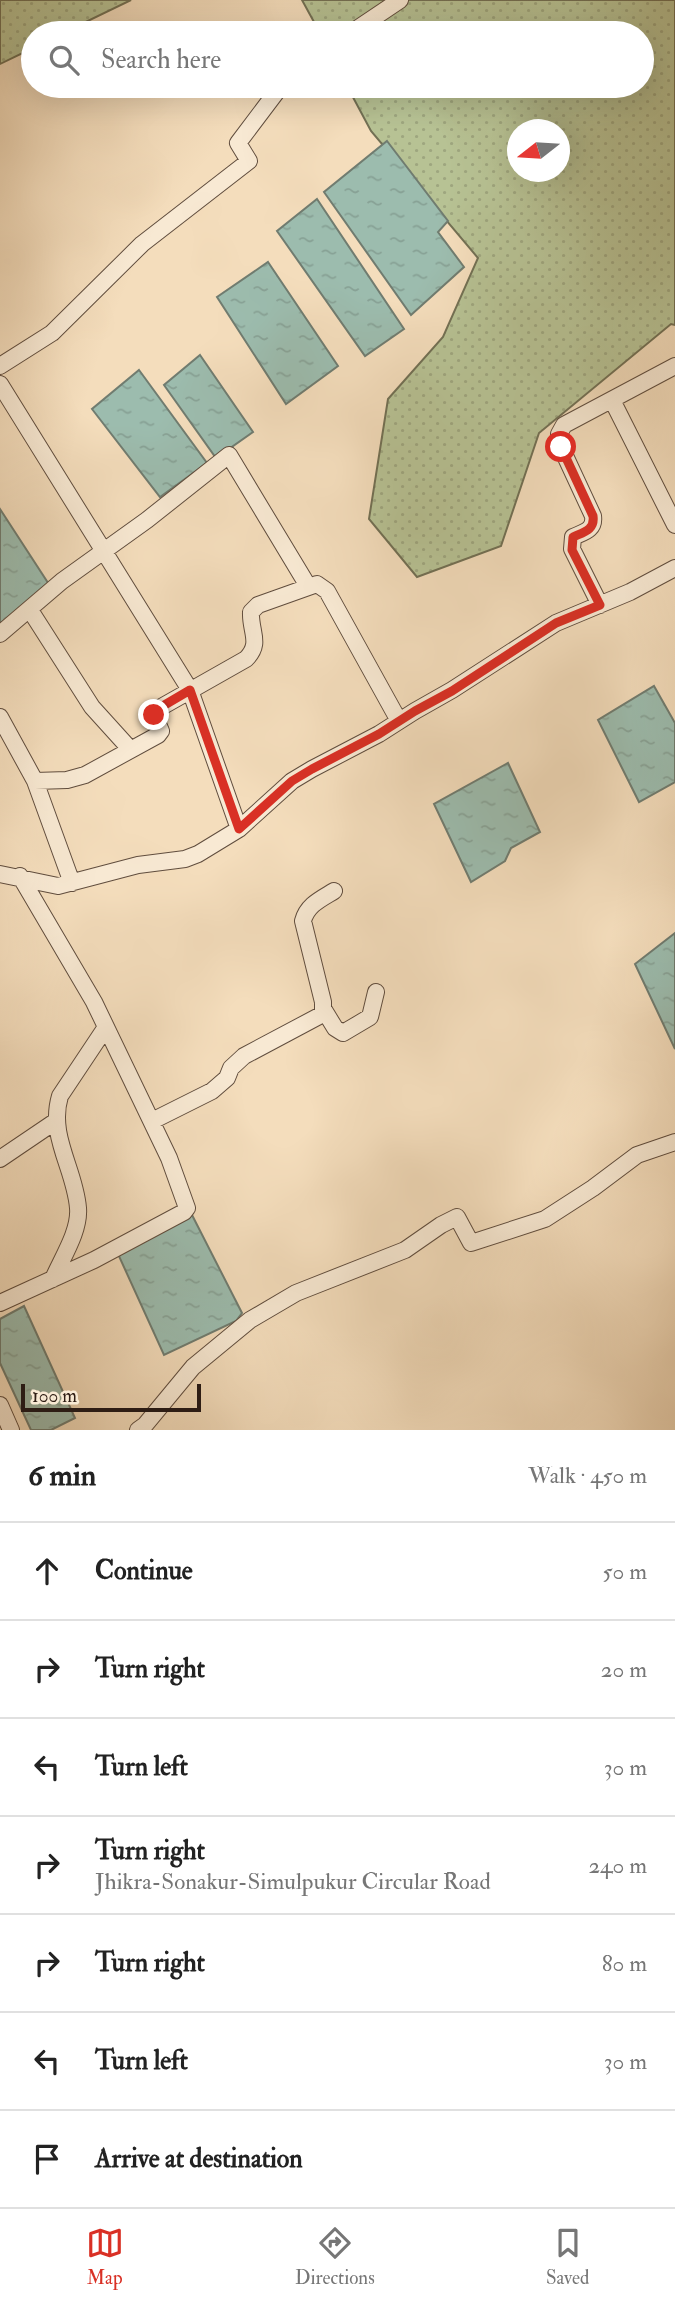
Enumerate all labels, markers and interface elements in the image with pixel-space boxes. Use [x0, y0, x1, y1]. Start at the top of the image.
search box [21, 21, 654, 98]
icon: search [45, 41, 83, 79]
text: Search here [101, 44, 221, 76]
north arrow [507, 119, 570, 182]
route start [545, 431, 576, 462]
route end [138, 699, 169, 730]
scale bar [21, 1381, 201, 1413]
text: 100 m [32, 1384, 77, 1408]
text: 6 min [28, 1457, 96, 1494]
text: Walk · 450 m [528, 1461, 647, 1490]
icon: ahead [28, 1552, 66, 1590]
text: Continue [95, 1555, 193, 1587]
text: 50 m [603, 1557, 647, 1586]
icon: right [28, 1650, 66, 1688]
text: Turn right [95, 1653, 205, 1685]
text: 20 m [601, 1655, 647, 1684]
icon: left [28, 1748, 66, 1786]
text: Turn left [95, 1751, 188, 1783]
text: 30 m [604, 1753, 647, 1782]
text: Turn right [95, 1835, 205, 1867]
icon: right [28, 1846, 66, 1884]
text: 240 m [588, 1851, 647, 1880]
text: Jhikra-Sonakur-Simulpukur Circular Road [95, 1867, 491, 1896]
icon: right [28, 1944, 66, 1982]
text: Turn right [95, 1947, 205, 1979]
text: 80 m [602, 1949, 647, 1978]
icon: left [28, 2042, 66, 2080]
text: Turn left [95, 2045, 188, 2077]
text: 30 m [604, 2047, 647, 2076]
icon: arrive [28, 2140, 66, 2178]
text: Arrive at destination [95, 2143, 303, 2175]
tab: Map [86, 2224, 124, 2290]
tab: Directions [295, 2224, 375, 2290]
tab: Saved [546, 2224, 589, 2290]

